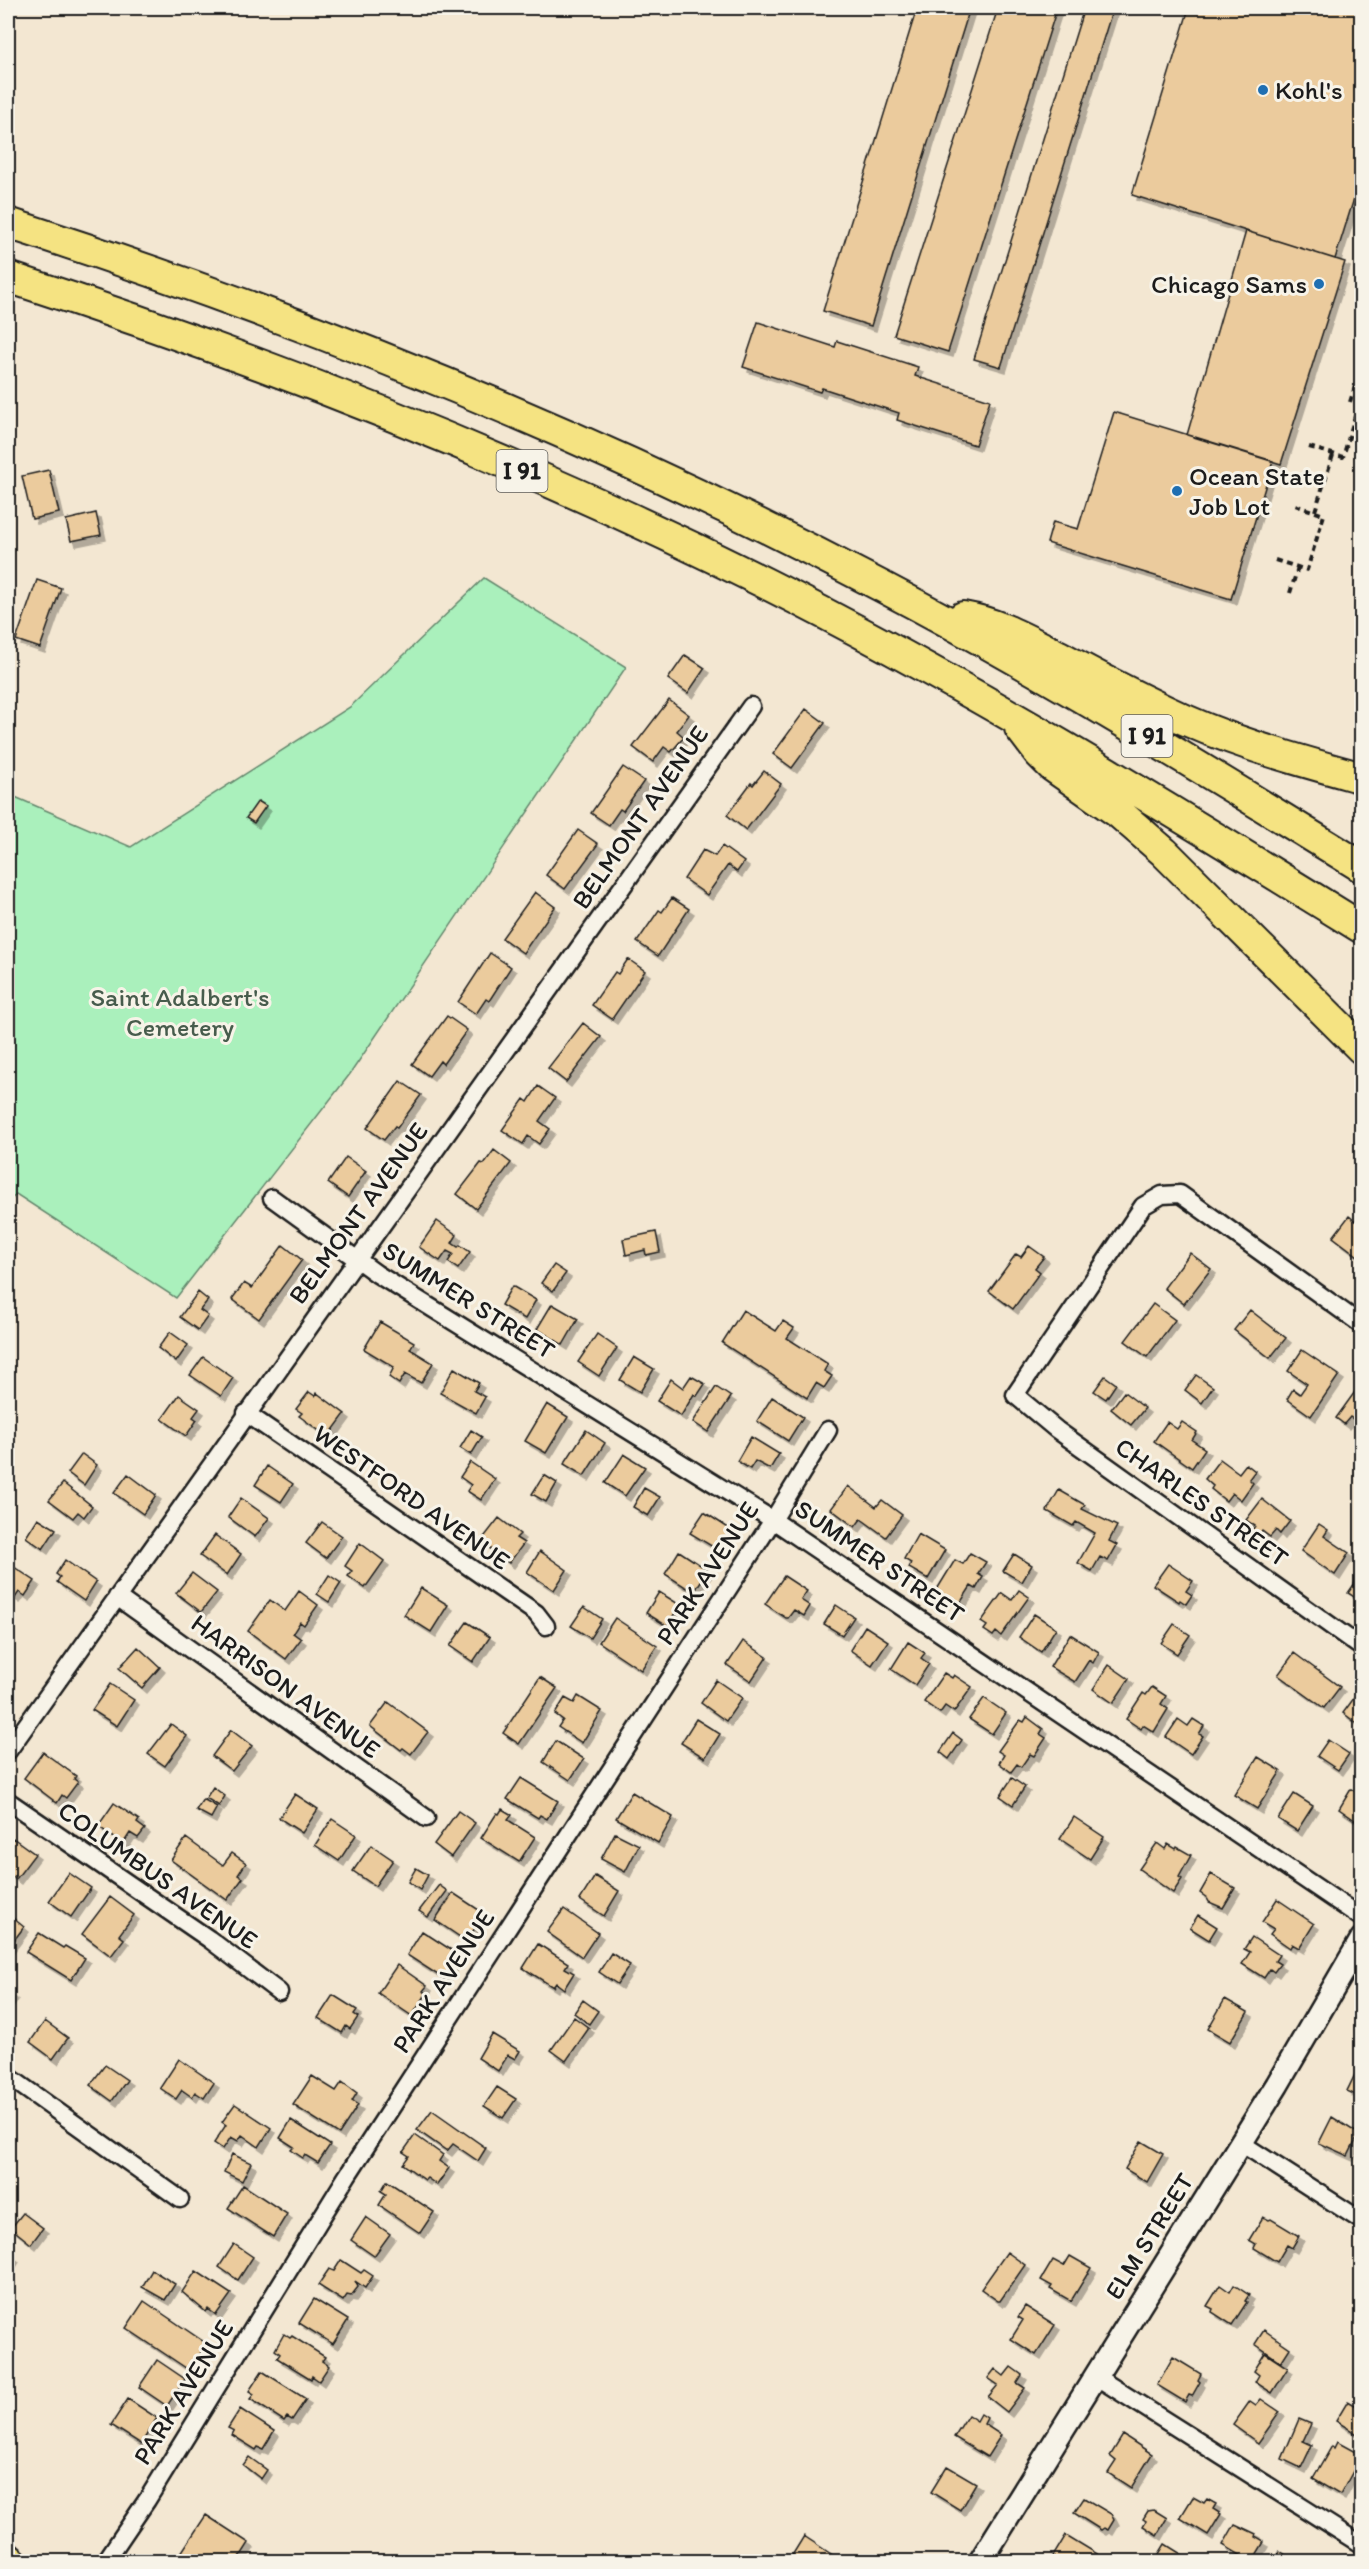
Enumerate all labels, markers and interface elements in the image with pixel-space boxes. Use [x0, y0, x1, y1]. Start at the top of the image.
place label: Kohl's [1275, 74, 1343, 106]
marker: Kohl's [1256, 83, 1270, 97]
place label: Chicago Sams [1151, 268, 1307, 300]
marker: Chicago Sams [1312, 277, 1326, 291]
road number: I 91 [496, 450, 548, 492]
place label: Ocean State Job Lot [1189, 460, 1325, 522]
marker: Ocean State Job Lot [1170, 484, 1184, 498]
road number: I 91 [1122, 715, 1172, 757]
street label: BELMONT AVENUE [565, 719, 715, 915]
park label: Saint Adalbert's Cemetery [90, 981, 270, 1043]
street label: BELMONT AVENUE [281, 1116, 435, 1310]
street label: SUMMER STREET [377, 1234, 562, 1366]
street label: WESTFORD AVENUE [308, 1417, 516, 1577]
street label: CHARLES STREET [1109, 1430, 1295, 1574]
street label: SUMMER STREET [789, 1493, 971, 1630]
street label: PARK AVENUE [649, 1495, 765, 1651]
street label: HARRISON AVENUE [185, 1607, 387, 1765]
street label: COLUMBUS AVENUE [52, 1794, 264, 1956]
street label: PARK AVENUE [385, 1903, 501, 2059]
street label: ELM STREET [1098, 2166, 1201, 2305]
street label: PARK AVENUE [126, 2314, 240, 2470]

